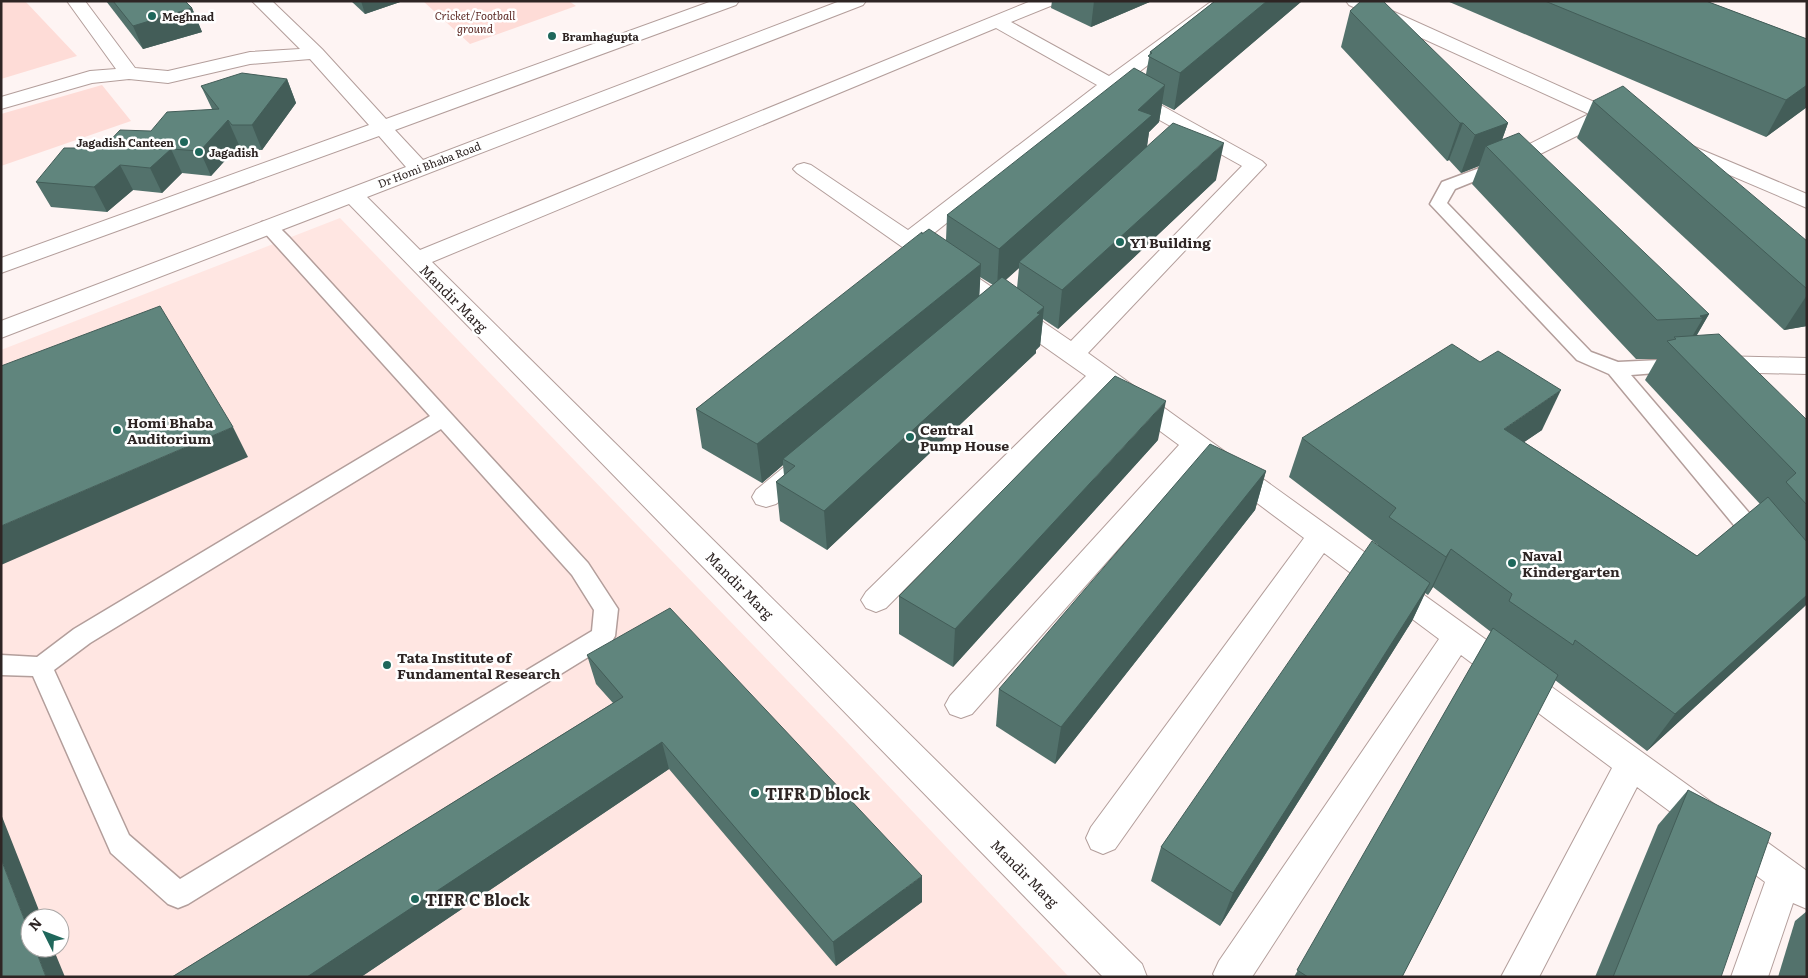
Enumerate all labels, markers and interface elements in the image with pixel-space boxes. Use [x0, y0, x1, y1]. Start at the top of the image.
park label: Cricket/Football ground [435, 7, 516, 36]
place label: Meghnad [162, 8, 214, 24]
marker: Meghnad [146, 10, 158, 22]
place label: Bramhagupta [562, 28, 640, 44]
marker: Bramhagupta [546, 30, 558, 42]
place label: Jagadish Canteen [76, 134, 174, 150]
marker: Jagadish Canteen [178, 136, 190, 148]
street label: Dr Homi Bhaba Road [375, 137, 483, 191]
place label: Jagadish [209, 144, 259, 160]
marker: Jagadish [193, 146, 205, 158]
place label: Y1 Building [1130, 232, 1211, 252]
marker: Y1 Building [1114, 236, 1126, 248]
street label: Mandir Marg [416, 260, 493, 337]
place label: Homi Bhaba Auditorium [127, 412, 214, 448]
place label: Central Pump House [920, 419, 1009, 455]
marker: Homi Bhaba Auditorium [111, 424, 123, 436]
marker: Central Pump House [904, 431, 916, 443]
place label: Naval Kindergarten [1522, 545, 1620, 581]
street label: Mandir Marg [702, 547, 779, 624]
marker: Naval Kindergarten [1506, 557, 1518, 569]
place label: Tata Institute of Fundamental Research [397, 647, 561, 683]
marker: Tata Institute of Fundamental Research [381, 659, 393, 671]
place label: TIFR D block [765, 781, 870, 805]
marker: TIFR D block [749, 787, 761, 799]
street label: Mandir Marg [987, 835, 1064, 912]
place label: TIFR C Block [425, 887, 530, 911]
marker: TIFR C Block [409, 893, 421, 905]
north arrow [20, 908, 70, 958]
text: N [23, 912, 46, 935]

